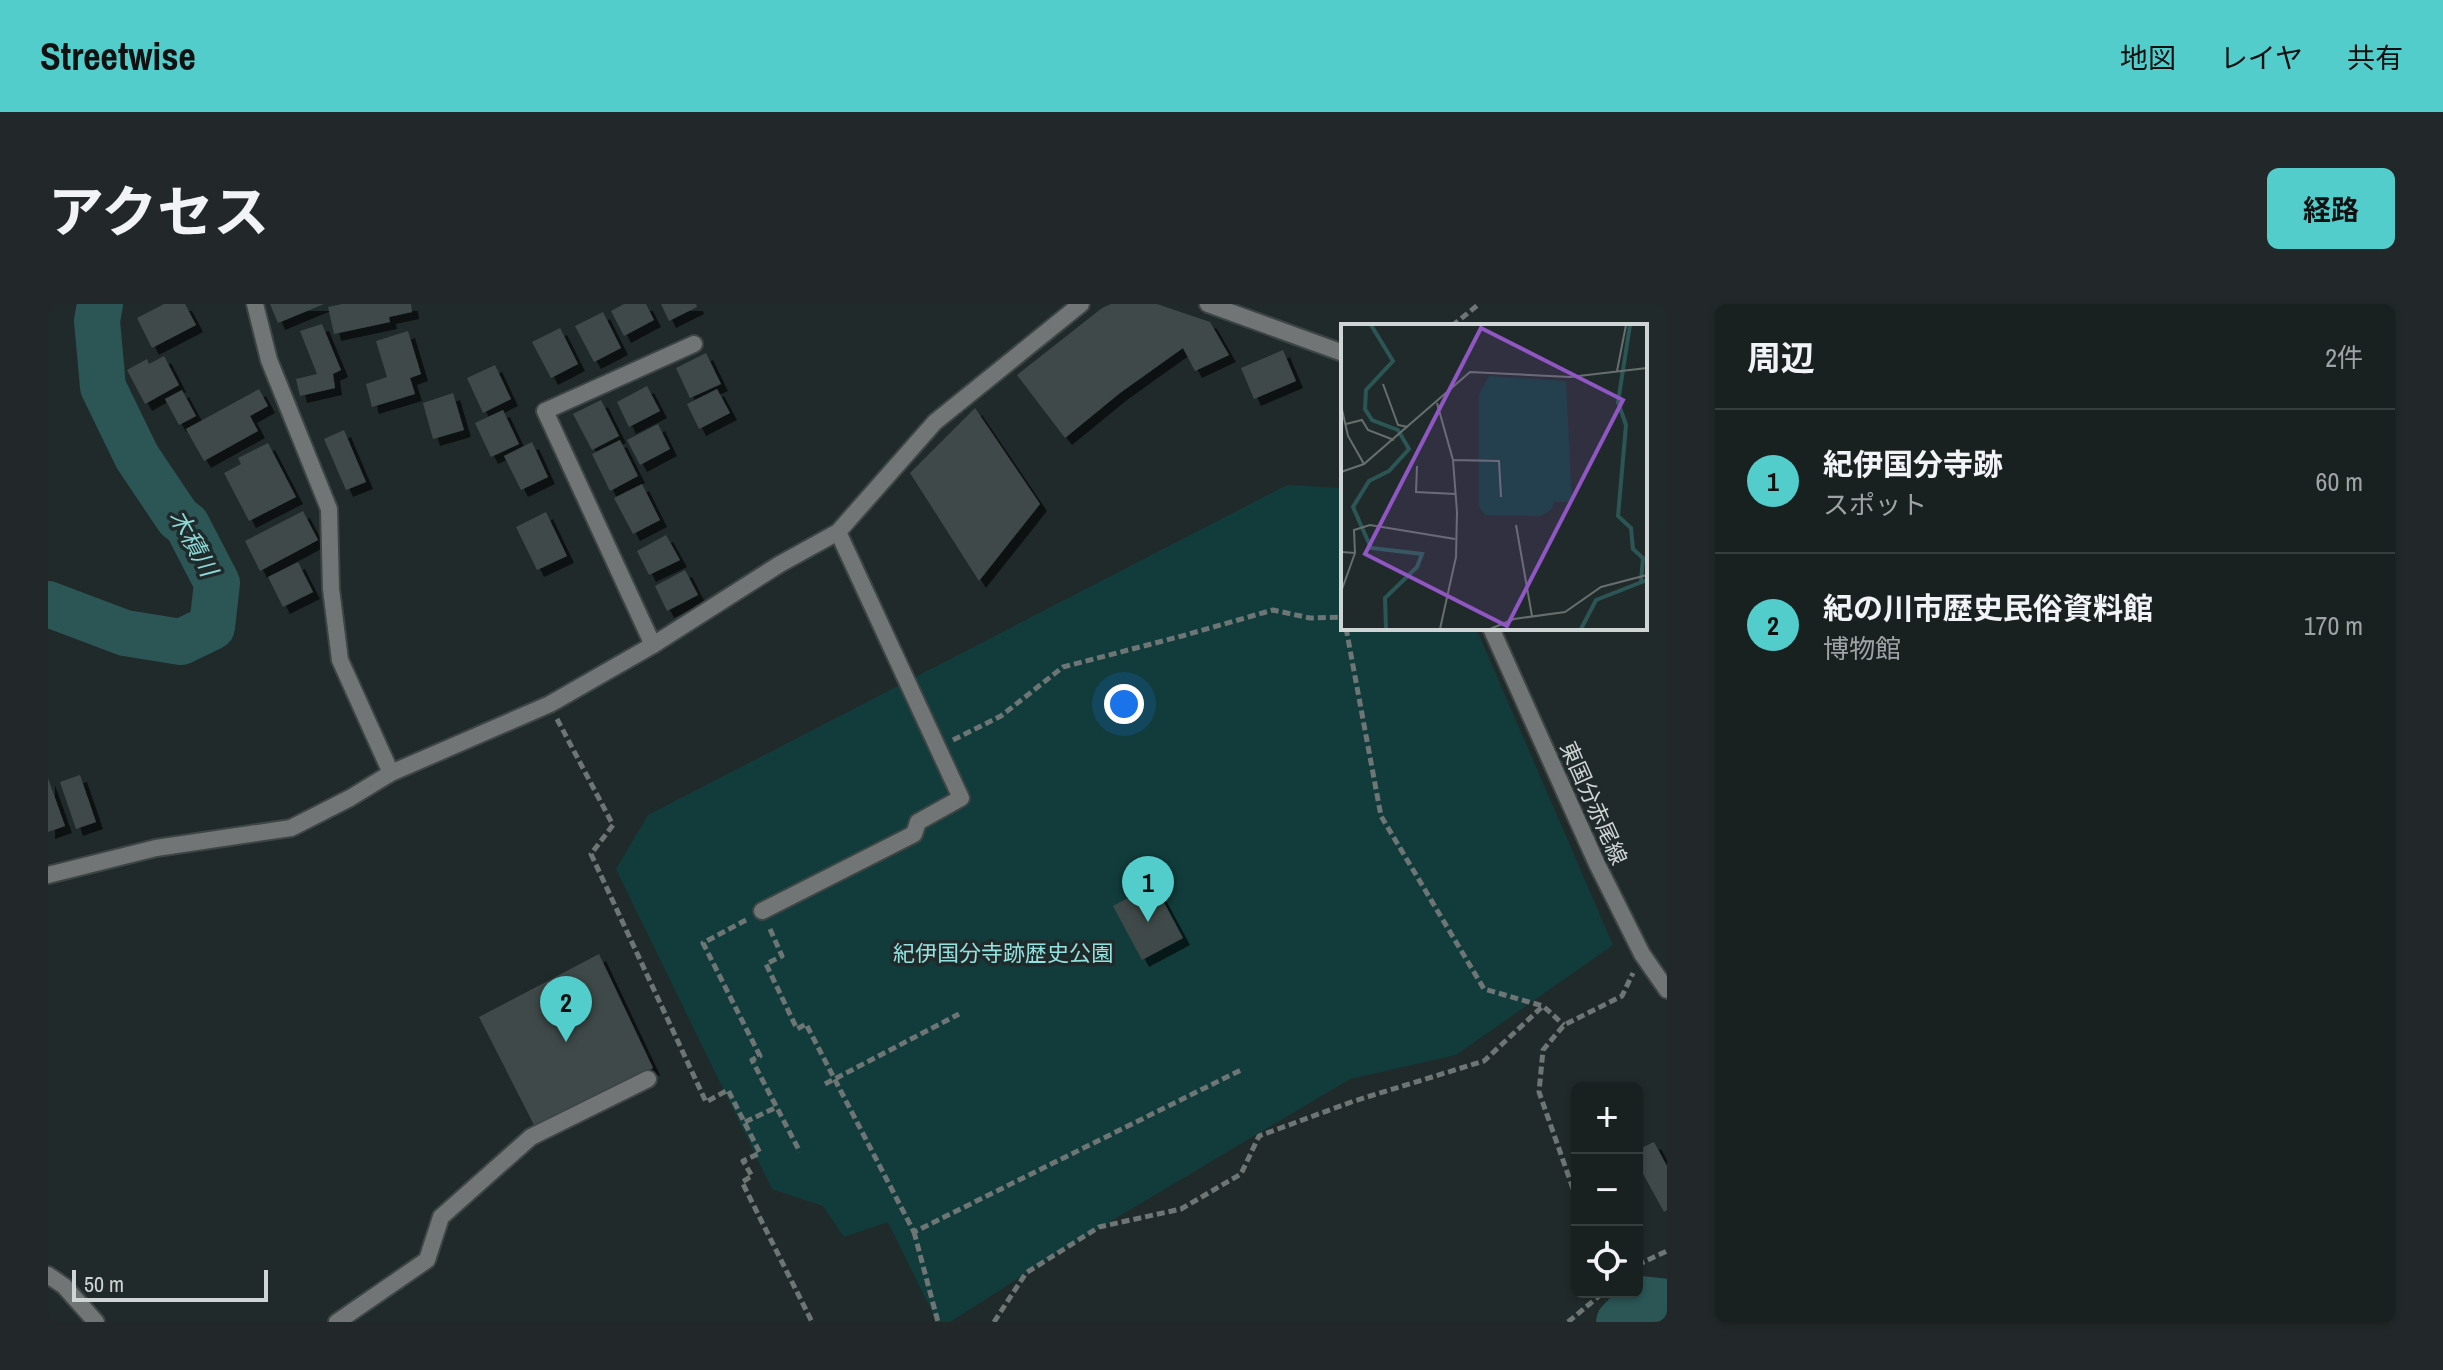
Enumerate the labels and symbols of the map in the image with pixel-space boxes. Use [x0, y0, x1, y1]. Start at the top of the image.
inset map [1341, 324, 1647, 630]
water label: 木積川 [162, 503, 227, 584]
your location [1104, 684, 1144, 724]
street label: 東国分赤尾線 [1553, 737, 1635, 869]
pin: 1 [1122, 856, 1174, 922]
park label: 紀伊国分寺跡歴史公園 [893, 938, 1113, 968]
pin: 2 [540, 976, 592, 1042]
scale bar [72, 1266, 268, 1302]

